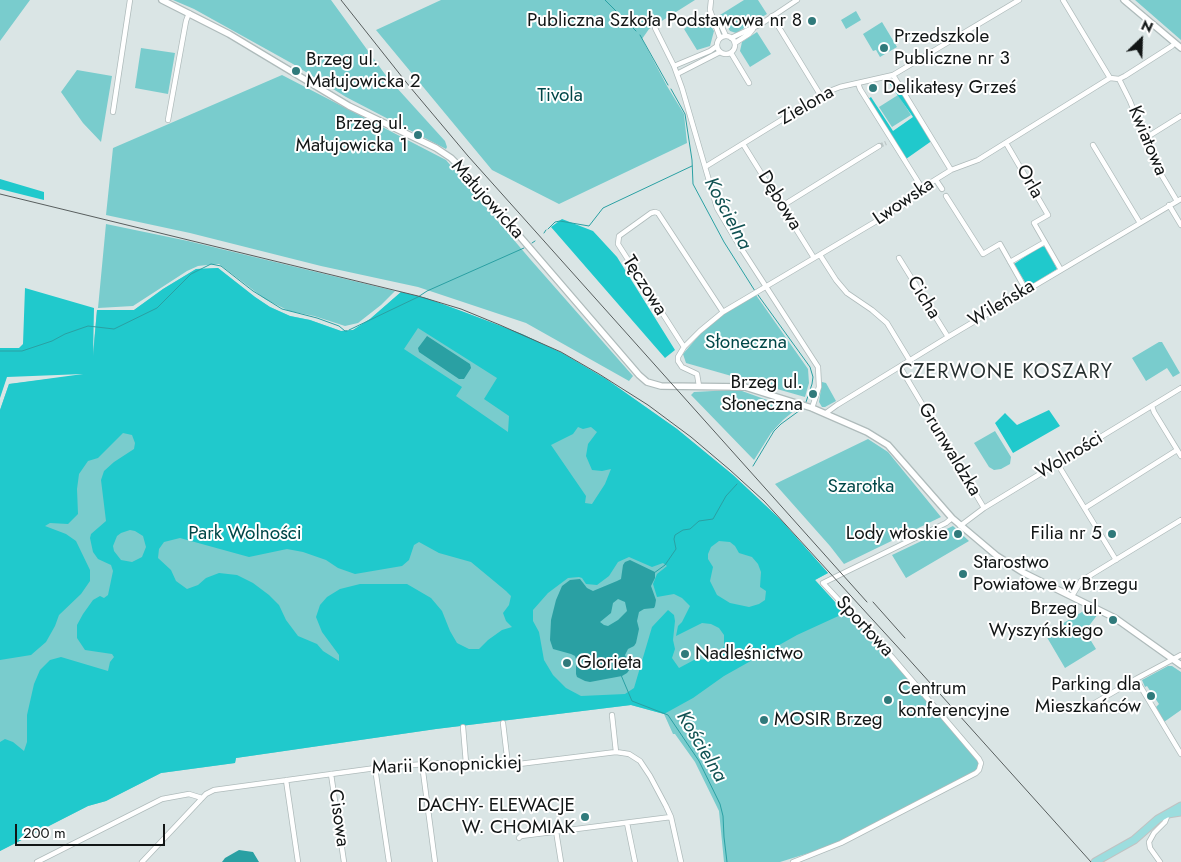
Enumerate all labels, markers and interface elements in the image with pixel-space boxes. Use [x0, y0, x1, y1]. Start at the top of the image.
place label: Publiczna Szkoła Podstawowa nr 8 [527, 10, 802, 32]
marker: Publiczna Szkoła Podstawowa nr 8 [806, 15, 818, 27]
north arrow [1116, 15, 1166, 65]
text: N [1138, 15, 1156, 38]
place label: Przedszkole Publiczne nr 3 [894, 26, 1010, 70]
marker: Przedszkole Publiczne nr 3 [878, 42, 890, 54]
place label: Brzeg ul. Małujowicka 2 [306, 49, 421, 93]
marker: Brzeg ul. Małujowicka 2 [290, 65, 302, 77]
place label: Delikatesy Grześ [883, 77, 1016, 99]
street label: Zielona [776, 81, 838, 131]
marker: Delikatesy Grześ [867, 82, 879, 94]
park label: Tivola [537, 85, 583, 107]
street label: Kwiatowa [1122, 103, 1172, 179]
place label: Brzeg ul. Małujowicka 1 [296, 113, 408, 157]
marker: Brzeg ul. Małujowicka 1 [412, 129, 424, 141]
street label: Małujowicka [446, 156, 528, 244]
street label: Orla [1010, 161, 1048, 203]
street label: Dębowa [752, 167, 806, 235]
street label: Lwowska [869, 173, 939, 231]
water label: Kościelna [698, 174, 756, 254]
street label: Tęczowa [617, 252, 671, 320]
street label: Cicha [901, 272, 945, 324]
street label: Wileńska [965, 275, 1039, 333]
park label: Słoneczna [705, 332, 787, 354]
district label: CZERWONE KOSZARY [897, 361, 1115, 385]
place label: Brzeg ul. Słoneczna [721, 372, 803, 416]
marker: Brzeg ul. Słoneczna [807, 388, 819, 400]
street label: Grunwaldzka [912, 399, 986, 501]
street label: Wolności [1032, 427, 1108, 485]
park label: Szarotka [828, 476, 894, 498]
park label: Park Wolności [188, 523, 302, 545]
place label: Lody włoskie [846, 523, 948, 545]
place label: Filia nr 5 [1031, 523, 1102, 545]
marker: Lody włoskie [952, 528, 964, 540]
marker: Filia nr 5 [1106, 528, 1118, 540]
place label: Starostwo Powiatowe w Brzegu [973, 552, 1138, 596]
marker: Starostwo Powiatowe w Brzegu [957, 568, 969, 580]
street label: Sportowa [830, 592, 898, 662]
place label: Brzeg ul. Wyszyńskiego [989, 598, 1103, 642]
marker: Brzeg ul. Wyszyńskiego [1107, 614, 1119, 626]
place label: Nadleśnictwo [695, 643, 803, 665]
marker: Nadleśnictwo [679, 648, 691, 660]
place label: Glorieta [577, 652, 641, 674]
marker: Glorieta [561, 657, 573, 669]
place label: Parking dla Mieszkańców [1035, 674, 1141, 718]
place label: Centrum konferencyjne [898, 678, 1010, 722]
marker: Parking dla Mieszkańców [1145, 690, 1157, 702]
marker: Centrum konferencyjne [882, 694, 894, 706]
water label: Kościelna [670, 707, 732, 787]
place label: MOSIR Brzeg [774, 709, 883, 731]
marker: MOSIR Brzeg [758, 714, 770, 726]
street label: Marii Konopnickiej [372, 752, 522, 780]
street label: Cisowa [323, 788, 353, 848]
place label: DACHY- ELEWACJE W. CHOMIAK [417, 795, 575, 839]
marker: DACHY- ELEWACJE W. CHOMIAK [579, 811, 591, 823]
scale bar [18, 814, 168, 846]
text: 200 m [23, 822, 66, 844]

